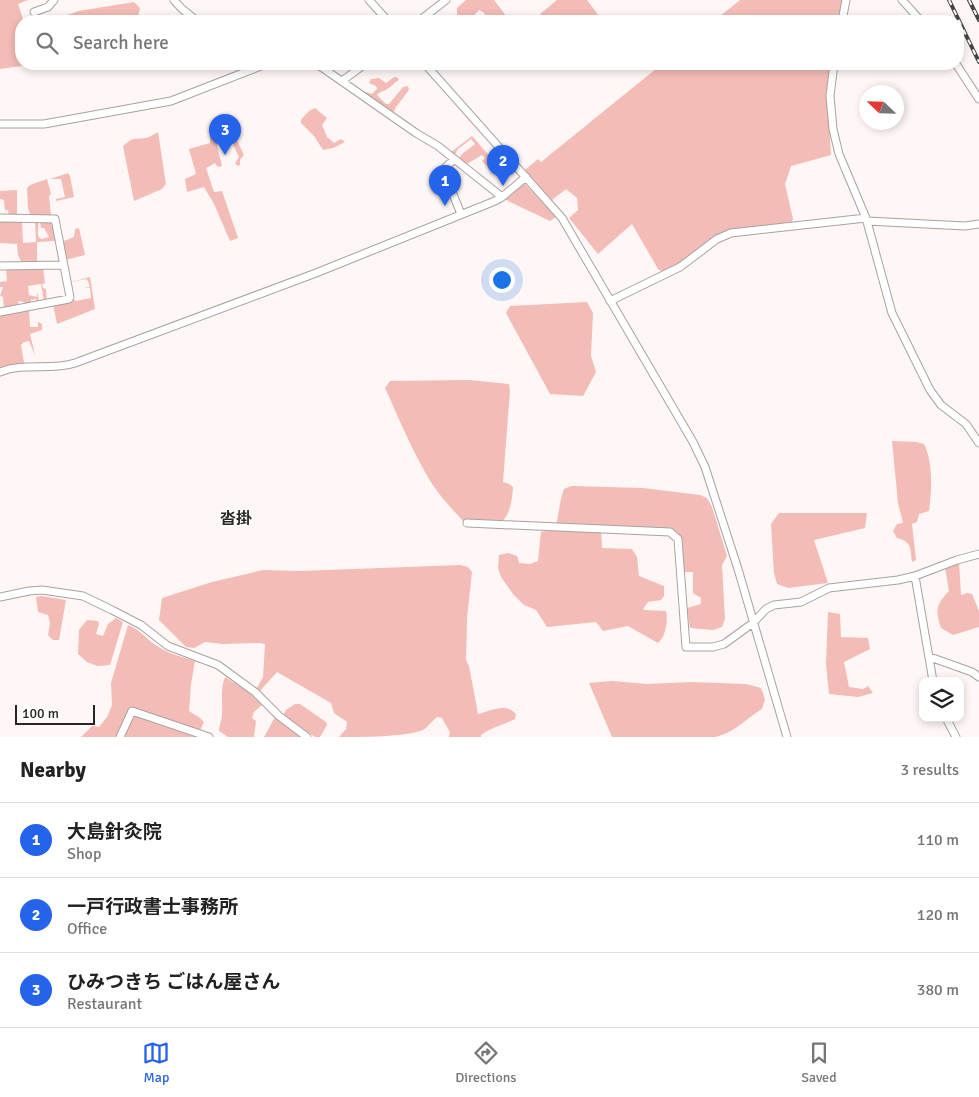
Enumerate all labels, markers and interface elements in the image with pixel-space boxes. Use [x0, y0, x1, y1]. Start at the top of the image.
search box [15, 15, 964, 70]
icon: search [33, 29, 61, 57]
text: Search here [73, 31, 169, 55]
north arrow [859, 85, 904, 130]
pin: 3 [209, 114, 241, 155]
pin: 2 [487, 145, 519, 186]
pin: 1 [429, 165, 461, 206]
your location [489, 267, 515, 293]
district label: 沓掛 [220, 509, 252, 529]
map controls [919, 677, 964, 722]
button: layers [919, 677, 964, 722]
scale bar [15, 702, 95, 725]
text: 100 m [22, 705, 59, 722]
text: Nearby [20, 757, 86, 783]
text: 3 results [900, 760, 959, 780]
text: 大島針灸院 [67, 820, 162, 844]
text: 1 [32, 830, 40, 850]
text: 110 m [917, 830, 959, 850]
text: Shop [67, 844, 101, 864]
text: 一戸行政書士事務所 [67, 895, 238, 919]
text: 2 [32, 905, 40, 925]
text: 120 m [917, 905, 959, 925]
text: Office [67, 919, 107, 939]
text: ひみつきち ごはん屋さん [67, 970, 280, 994]
text: 3 [32, 980, 40, 1000]
text: 380 m [917, 980, 959, 1000]
text: Restaurant [67, 994, 142, 1014]
tab: Map [142, 1039, 170, 1086]
tab: Directions [455, 1039, 516, 1086]
tab: Saved [801, 1039, 837, 1086]

